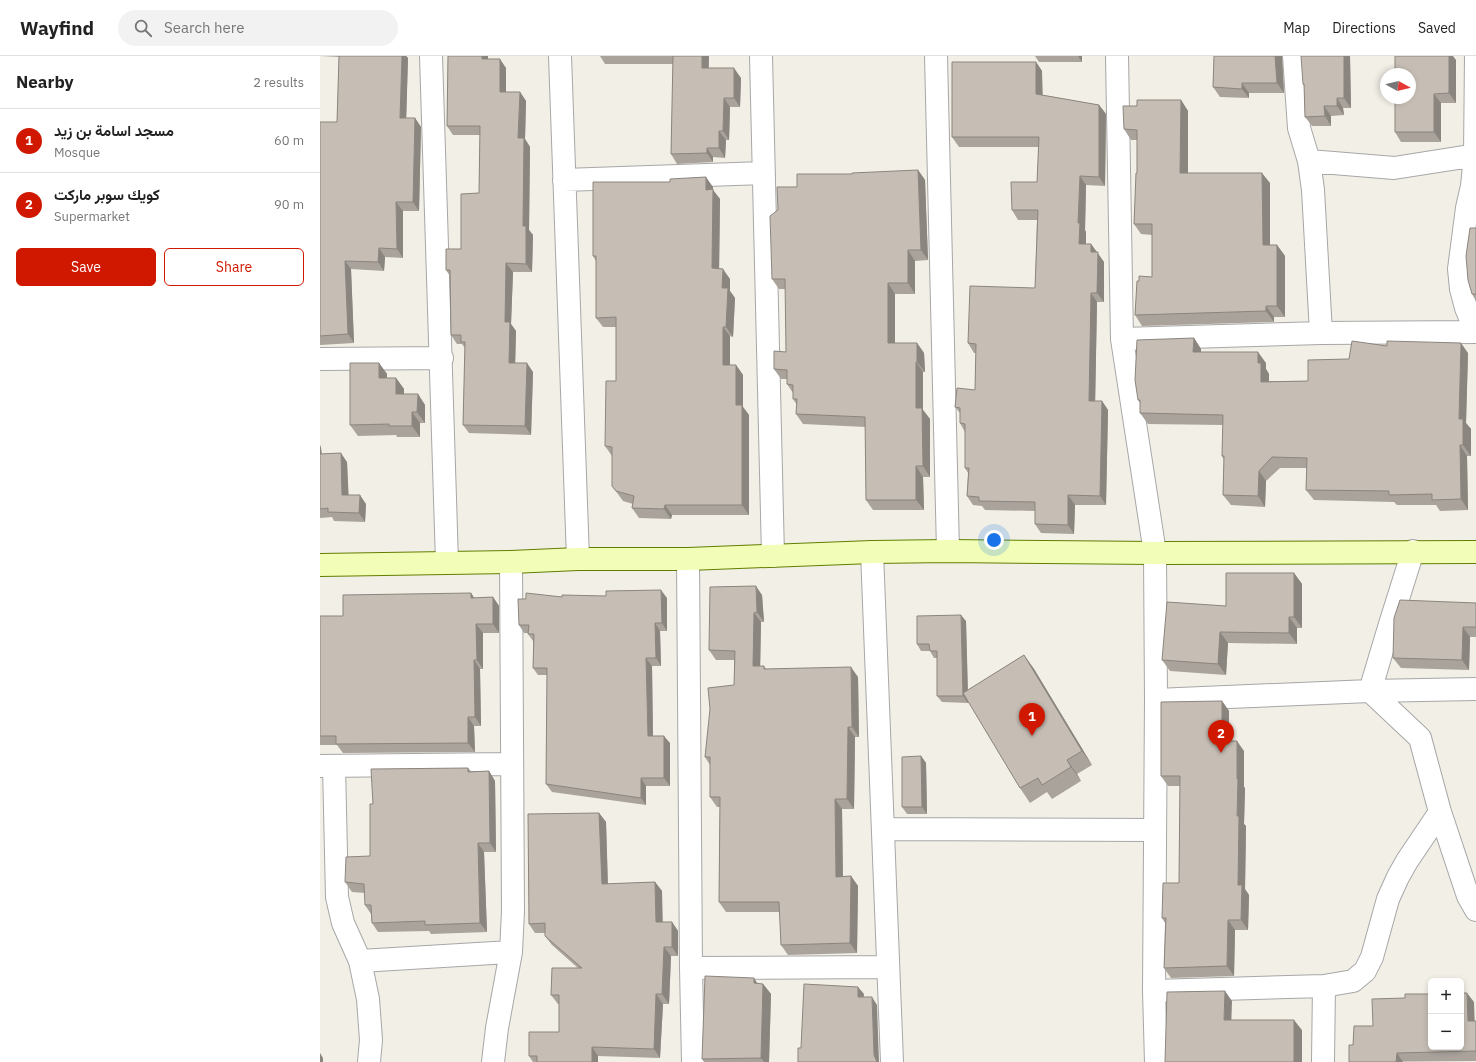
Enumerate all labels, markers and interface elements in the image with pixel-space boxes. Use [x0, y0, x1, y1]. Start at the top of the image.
search box [118, 10, 398, 46]
text: Wayfind [20, 16, 94, 40]
icon: search [132, 17, 154, 39]
text: Search here [164, 18, 244, 37]
text: Map [1283, 19, 1310, 37]
text: Directions [1332, 19, 1396, 37]
text: Saved [1418, 19, 1456, 37]
north arrow [1380, 68, 1416, 104]
text: Nearby [16, 71, 74, 93]
text: 2 results [253, 74, 304, 91]
text: مسجد اسامة بن زيد [54, 121, 174, 140]
text: 1 [25, 132, 33, 149]
text: 60 m [274, 132, 304, 149]
text: Mosque [54, 144, 100, 161]
text: كويك سوبر ماركت [54, 185, 160, 204]
text: 2 [25, 196, 33, 213]
text: 90 m [274, 196, 304, 213]
text: Supermarket [54, 208, 130, 225]
button: Save [16, 248, 156, 286]
button: Share [164, 248, 304, 286]
your location [984, 530, 1004, 550]
pin: 1 [1019, 703, 1045, 736]
pin: 2 [1208, 720, 1234, 753]
map controls [1428, 978, 1464, 1050]
button: + [1428, 978, 1464, 1014]
button: − [1428, 1014, 1464, 1050]

